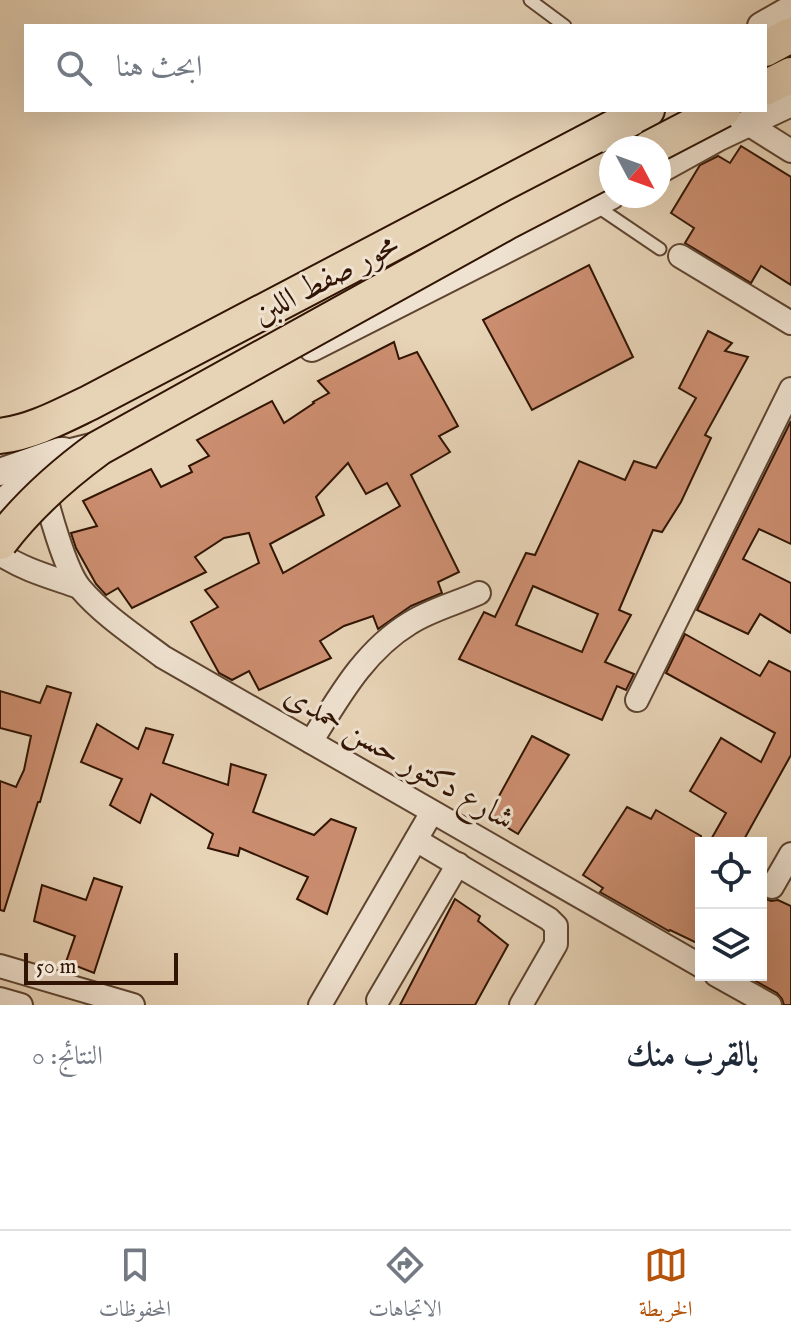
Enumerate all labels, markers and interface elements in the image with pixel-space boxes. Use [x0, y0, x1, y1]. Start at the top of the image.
search box [24, 24, 767, 112]
icon: search [52, 46, 96, 90]
text: ابحث هنا [116, 49, 203, 87]
north arrow [599, 136, 671, 208]
street label: محور صفط اللبن [246, 225, 406, 336]
street label: شارع دكتور حسن حمدى [274, 676, 521, 844]
map controls [695, 837, 767, 981]
button: locate [695, 837, 767, 909]
button: layers [695, 909, 767, 981]
scale bar [24, 949, 178, 985]
text: 50 m [36, 953, 77, 981]
text: بالقرب منك [626, 1034, 759, 1077]
text: النتائج: 0 [32, 1040, 103, 1073]
tab: المحفوظات [99, 1243, 171, 1330]
tab: الاتجاهات [368, 1243, 442, 1330]
tab: الخريطة [639, 1243, 692, 1330]

